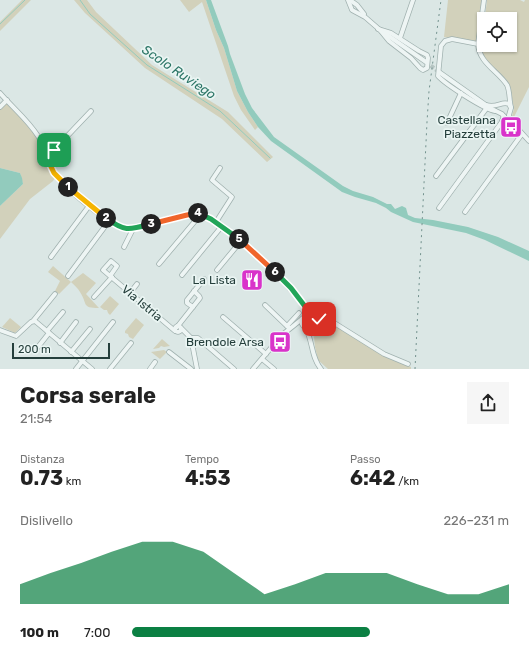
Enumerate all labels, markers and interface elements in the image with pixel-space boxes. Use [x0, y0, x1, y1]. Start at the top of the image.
map controls [477, 12, 517, 52]
button: locate [477, 12, 517, 52]
water label: Scolo Ruviego [139, 42, 219, 103]
place label: Castellana Piazzetta [438, 113, 496, 141]
bus stop icon: Castellana Piazzetta [498, 114, 524, 140]
pin [37, 133, 71, 167]
icon: arrive [43, 139, 65, 161]
pin: 1 [58, 177, 78, 197]
text: 1 [65, 180, 71, 193]
pin: 4 [188, 203, 208, 223]
text: 4 [194, 206, 202, 219]
pin: 2 [96, 208, 116, 228]
text: 2 [102, 211, 110, 224]
pin: 3 [141, 214, 161, 234]
text: 3 [147, 217, 155, 230]
pin: 5 [229, 229, 249, 249]
text: 5 [235, 232, 243, 245]
pin: 6 [265, 262, 285, 282]
text: 6 [271, 265, 279, 278]
restaurant icon: La Lista [239, 267, 265, 293]
place label: La Lista [193, 273, 236, 287]
street label: Via Istria [119, 282, 165, 324]
pin [302, 302, 336, 336]
icon: check [308, 308, 330, 330]
bus stop icon: Brendole Arsa [267, 329, 293, 355]
place label: Brendole Arsa [186, 335, 264, 349]
scale bar [12, 341, 110, 360]
text: 200 m [18, 343, 51, 356]
text: Corsa serale [20, 382, 156, 409]
button: share [467, 382, 509, 424]
text: 21:54 [20, 411, 52, 426]
text: Distanza [20, 453, 65, 466]
text: Tempo [185, 453, 219, 466]
text: Passo [350, 453, 381, 466]
text: 0.73 [20, 466, 63, 490]
text: 4:53 [185, 466, 231, 490]
text: 6:42 [350, 466, 396, 490]
text: km [63, 475, 81, 488]
text: /km [396, 475, 419, 488]
text: Dislivello [20, 513, 73, 528]
text: 226–231 m [443, 513, 509, 528]
text: 100 m [20, 625, 59, 640]
text: 7:00 [84, 625, 111, 640]

